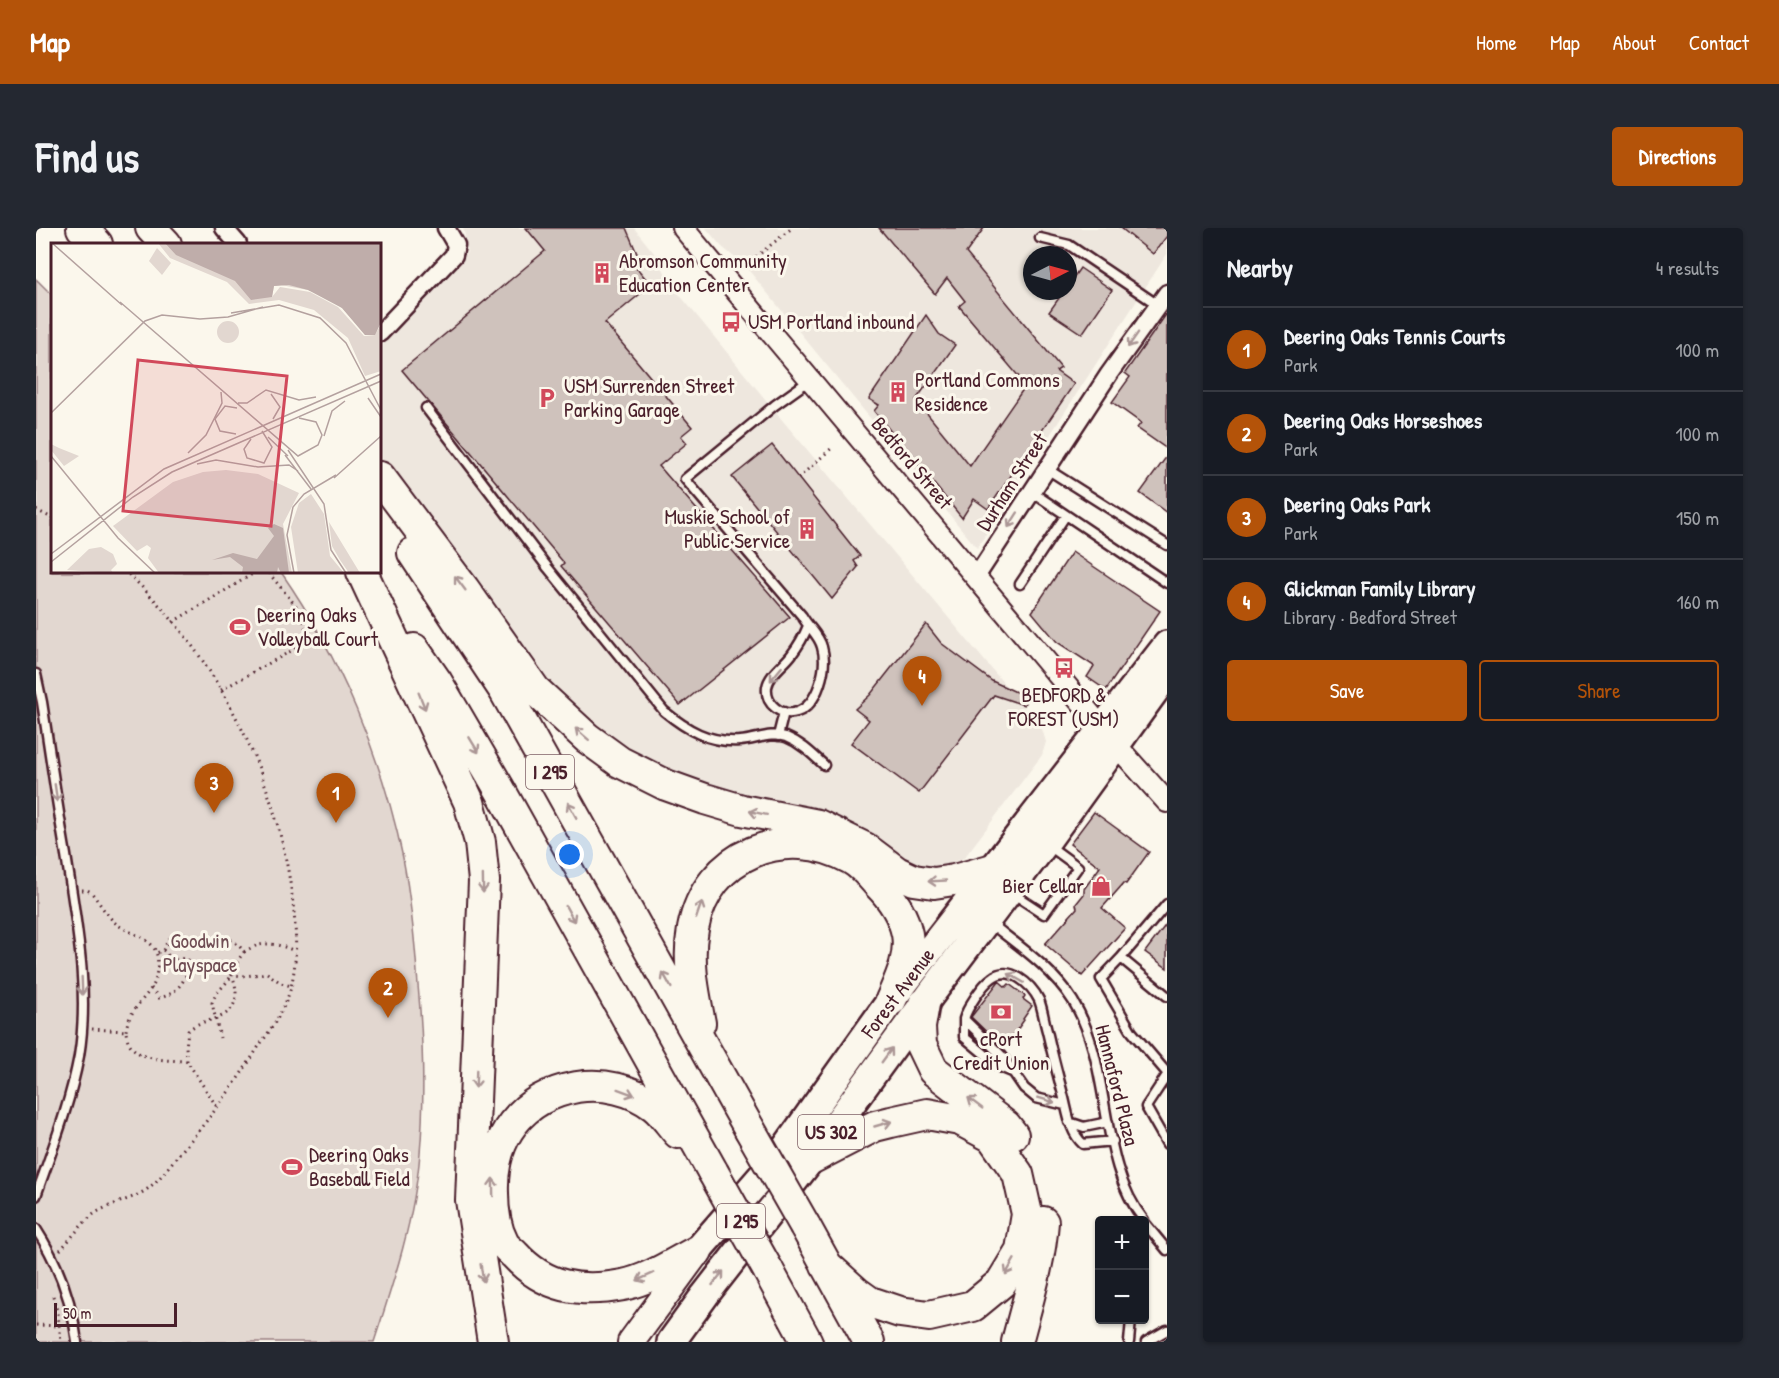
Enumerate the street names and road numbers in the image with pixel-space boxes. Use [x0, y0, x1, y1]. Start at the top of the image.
street label: Bedford Street [865, 410, 960, 516]
street label: Durham Street [969, 426, 1055, 536]
road number: I 295 [526, 755, 574, 789]
street label: Forest Avenue [853, 942, 941, 1045]
street label: Hannaford Plaza [1088, 1021, 1146, 1148]
road number: US 302 [798, 1115, 864, 1149]
road number: I 295 [717, 1204, 765, 1238]

